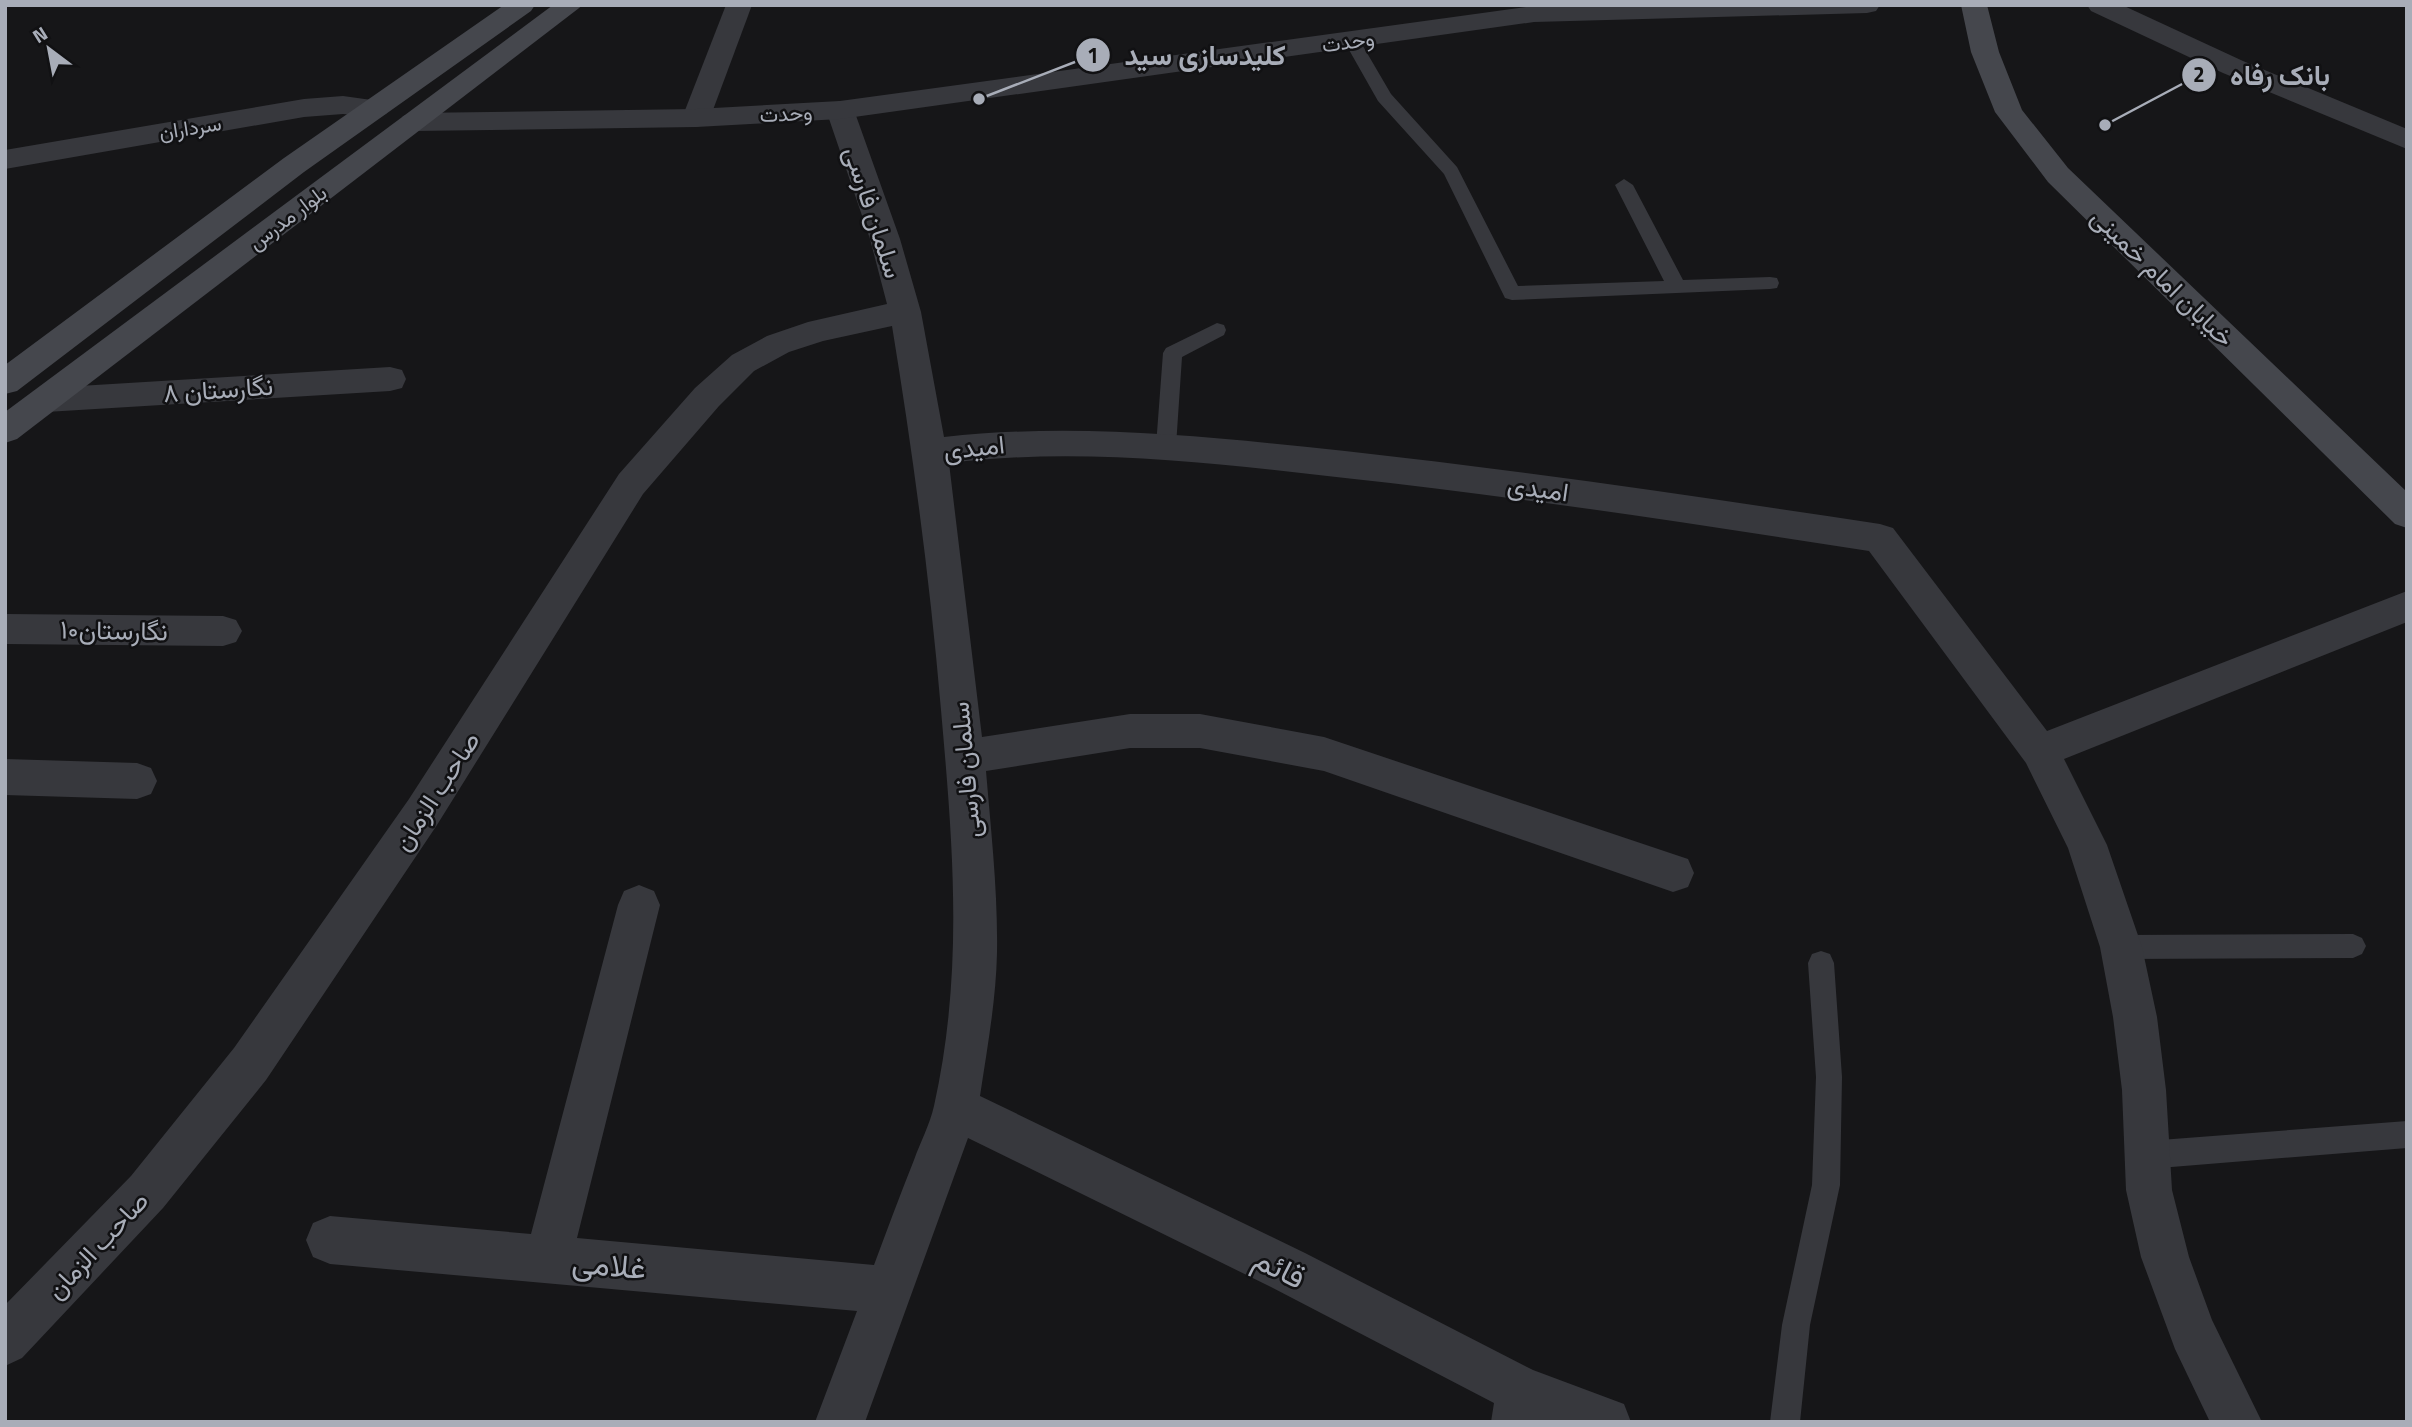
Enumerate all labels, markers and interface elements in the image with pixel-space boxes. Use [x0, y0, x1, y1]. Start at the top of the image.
north arrow [14, 14, 84, 84]
text: N [26, 18, 53, 50]
street label: وحدت [1320, 21, 1376, 61]
callout: کلیدسازی سید [1075, 31, 1300, 80]
text: کلیدسازی سید [1124, 33, 1286, 76]
text: 1 [1087, 39, 1099, 71]
callout: بانک رفاه [2181, 51, 2344, 100]
text: بانک رفاه [2230, 53, 2330, 96]
text: 2 [2193, 58, 2205, 90]
street label: وحدت [759, 96, 813, 130]
street label: سرداران [156, 106, 224, 148]
street label: سلمان فارسی [834, 141, 914, 283]
street label: بلوار مدرس [241, 177, 333, 257]
street label: خیابان امام خمینی [2082, 198, 2244, 356]
street label: نگارستان ۸ [162, 366, 274, 412]
street label: امیدی [941, 424, 1007, 470]
street label: امیدی [1505, 464, 1571, 512]
street label: نگارستان۱۰ [60, 610, 168, 650]
street label: سلمان فارسی [940, 700, 990, 840]
street label: صاحب الزمان [383, 723, 489, 859]
street label: صاحب الزمان [36, 1182, 158, 1308]
street label: قائم [1245, 1234, 1315, 1300]
street label: غلامی [570, 1237, 648, 1291]

